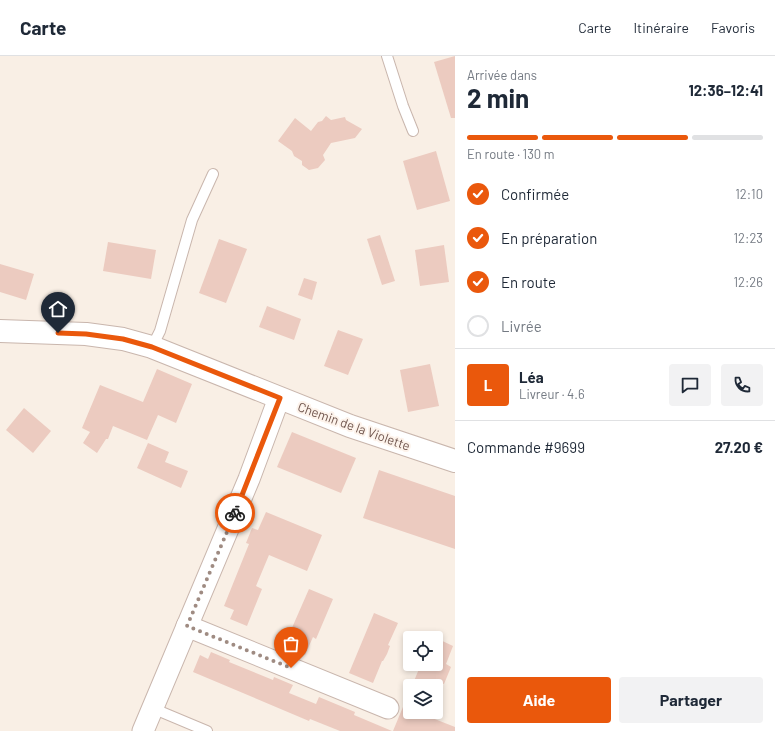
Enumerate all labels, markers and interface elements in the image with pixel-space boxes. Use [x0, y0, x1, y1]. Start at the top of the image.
text: Carte [20, 16, 66, 39]
text: Carte [578, 19, 611, 36]
text: Itinéraire [633, 19, 689, 36]
text: Favoris [711, 19, 755, 36]
text: Arrivée dans [467, 67, 537, 83]
text: 12:36–12:41 [688, 81, 763, 99]
text: 2 min [467, 82, 529, 113]
text: En route · 130 m [467, 146, 555, 162]
icon: check [467, 183, 489, 205]
text: Confirmée [501, 185, 569, 203]
text: 12:10 [735, 186, 763, 202]
icon: check [467, 227, 489, 249]
text: En préparation [501, 229, 597, 247]
text: 12:23 [733, 230, 763, 246]
icon: check [467, 271, 489, 293]
text: En route [501, 273, 556, 291]
text: 12:26 [733, 274, 763, 290]
pin [41, 292, 75, 333]
icon: home [47, 298, 69, 320]
text: Livrée [501, 317, 542, 335]
button: chat [669, 364, 711, 406]
button: phone [721, 364, 763, 406]
text: Léa [519, 368, 544, 386]
text: L [484, 376, 492, 394]
text: Livreur · 4.6 [519, 386, 585, 402]
street label: Chemin de la Violette [296, 398, 412, 454]
text: Commande #9699 [467, 438, 585, 456]
text: 27.20 € [715, 438, 763, 456]
courier [215, 493, 255, 533]
icon: bike [224, 502, 246, 524]
pin [274, 627, 308, 668]
map controls [403, 631, 443, 719]
button: locate [403, 631, 443, 671]
icon: bag [280, 633, 302, 655]
button: Aide [467, 677, 611, 723]
button: Partager [619, 677, 763, 723]
button: layers [403, 679, 443, 719]

